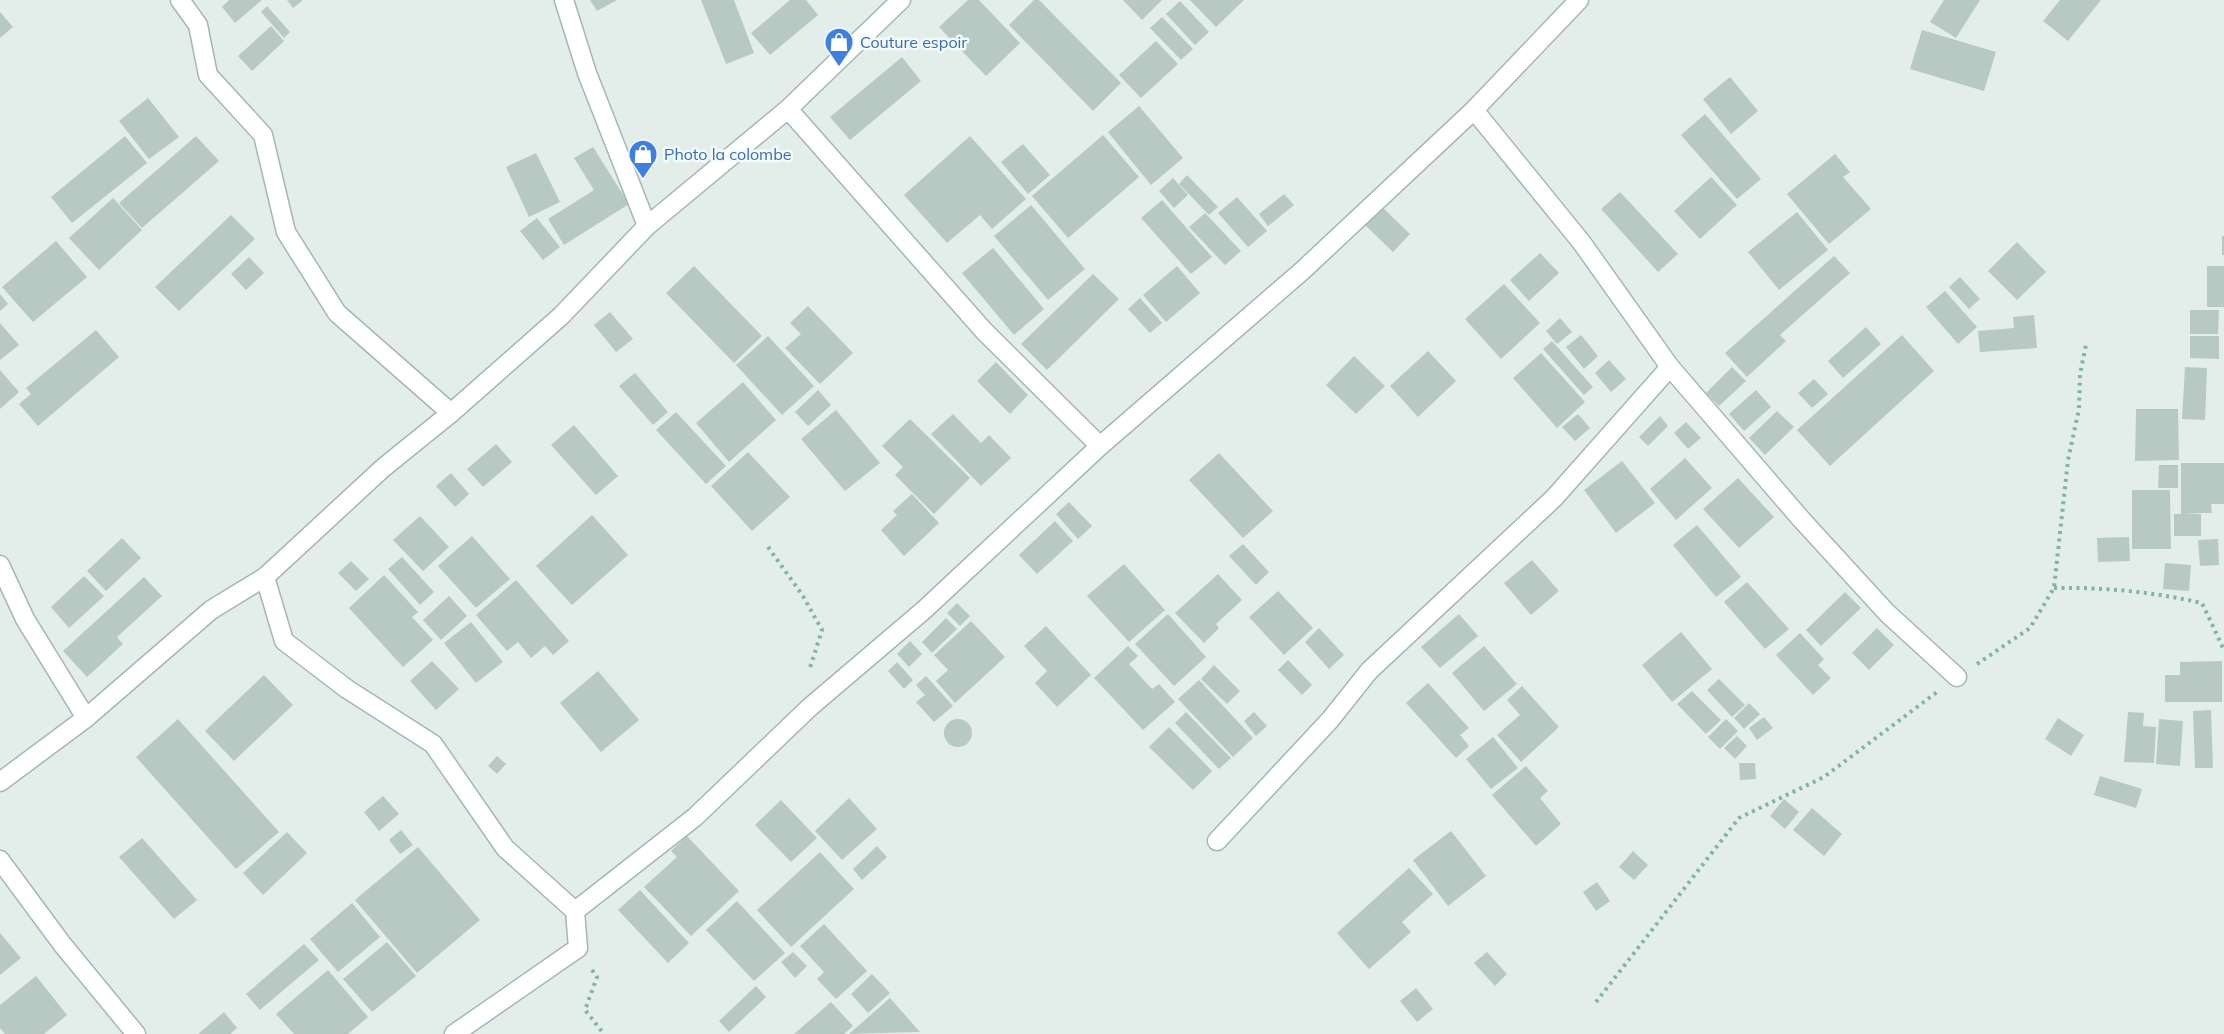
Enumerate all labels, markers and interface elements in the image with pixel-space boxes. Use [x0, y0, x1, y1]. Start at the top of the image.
shop icon: Couture espoir [823, 26, 855, 68]
place label: Couture espoir [860, 32, 967, 52]
shop icon: Photo la colombe [627, 138, 659, 180]
place label: Photo la colombe [664, 144, 791, 164]

